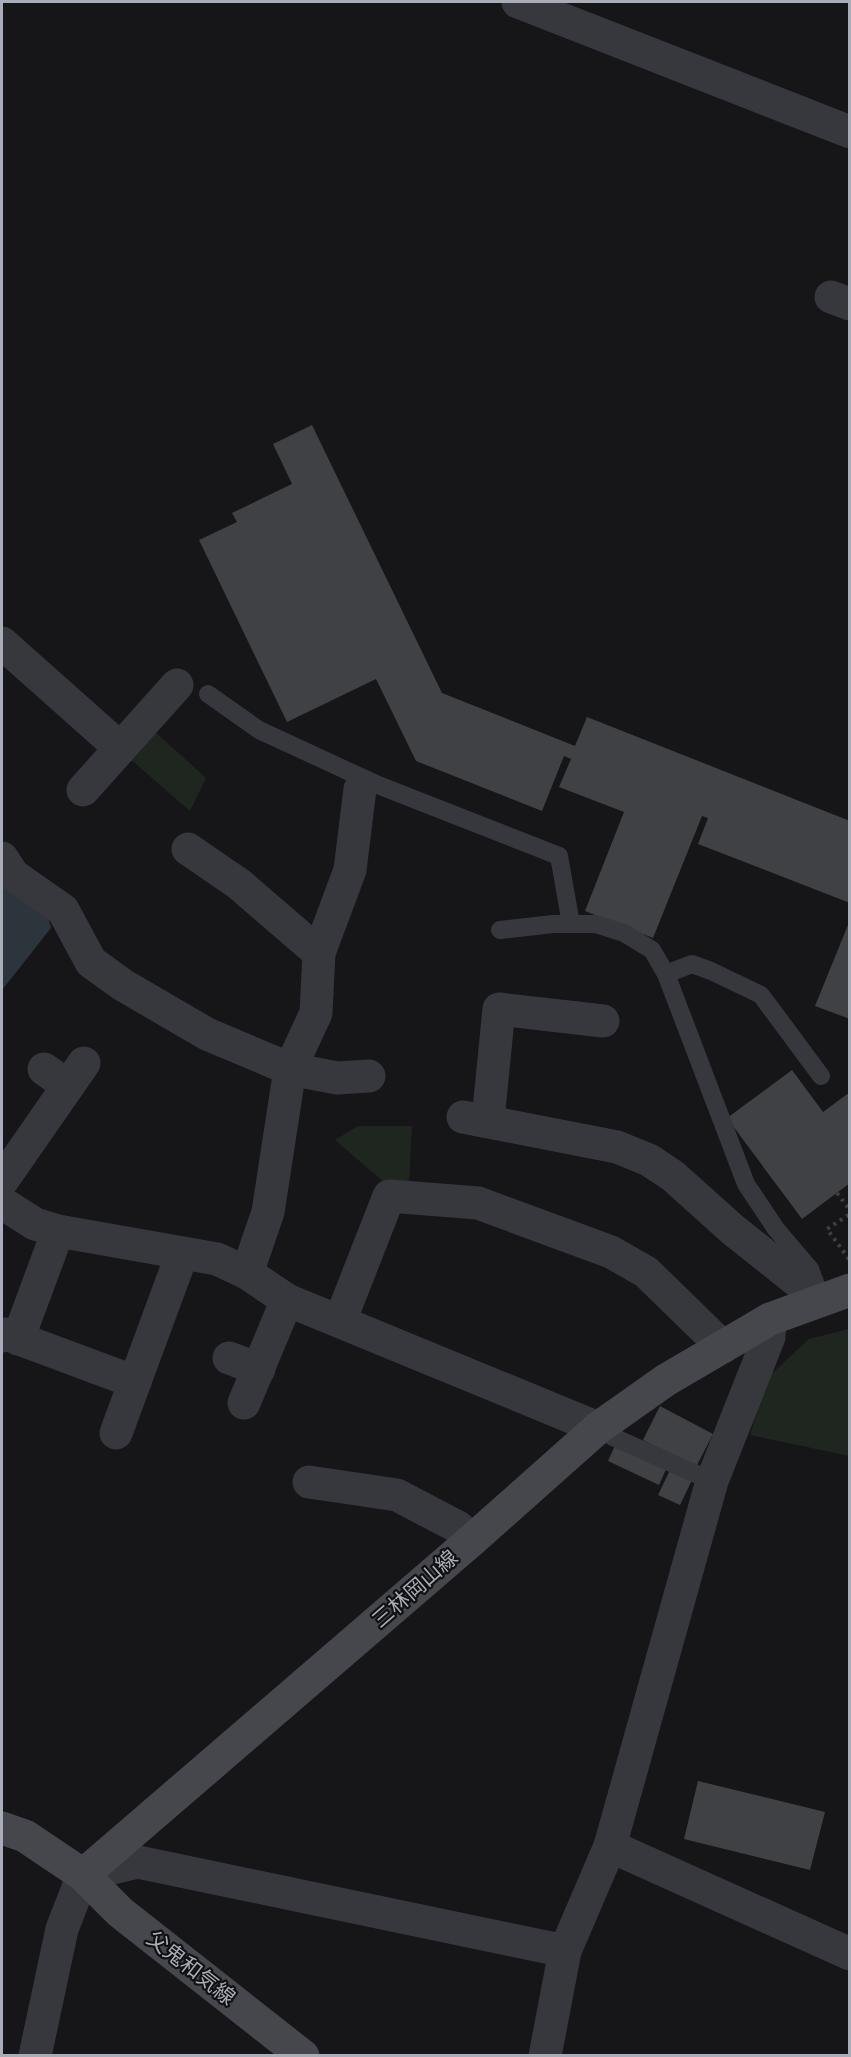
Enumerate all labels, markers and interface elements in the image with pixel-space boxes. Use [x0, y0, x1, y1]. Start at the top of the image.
street label: 三林岡山線 [366, 1543, 464, 1635]
street label: 父鬼和気線 [140, 1924, 242, 2012]

